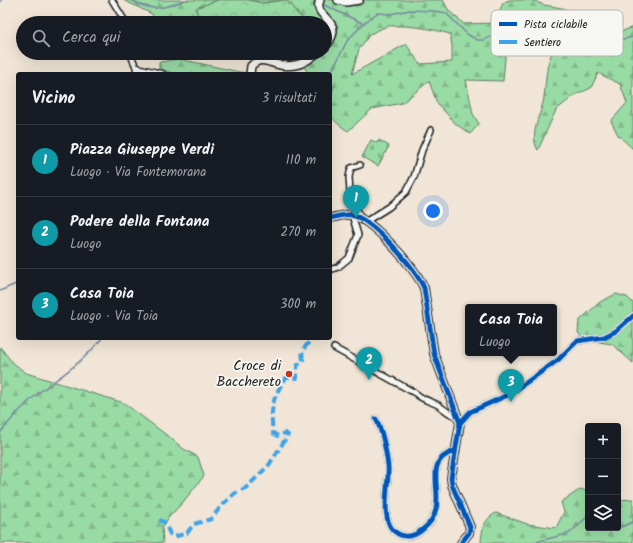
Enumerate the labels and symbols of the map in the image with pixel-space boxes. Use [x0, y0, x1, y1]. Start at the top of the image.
legend [491, 10, 623, 56]
text: Pista ciclabile [524, 16, 587, 34]
text: Sentiero [524, 34, 561, 52]
pin: 1 [343, 185, 369, 218]
your location [423, 201, 443, 221]
pin: 2 [356, 347, 382, 380]
place label: Croce di Bacchereto [217, 355, 282, 393]
marker: Croce di Bacchereto [284, 369, 294, 379]
pin: 3 [498, 369, 524, 402]

